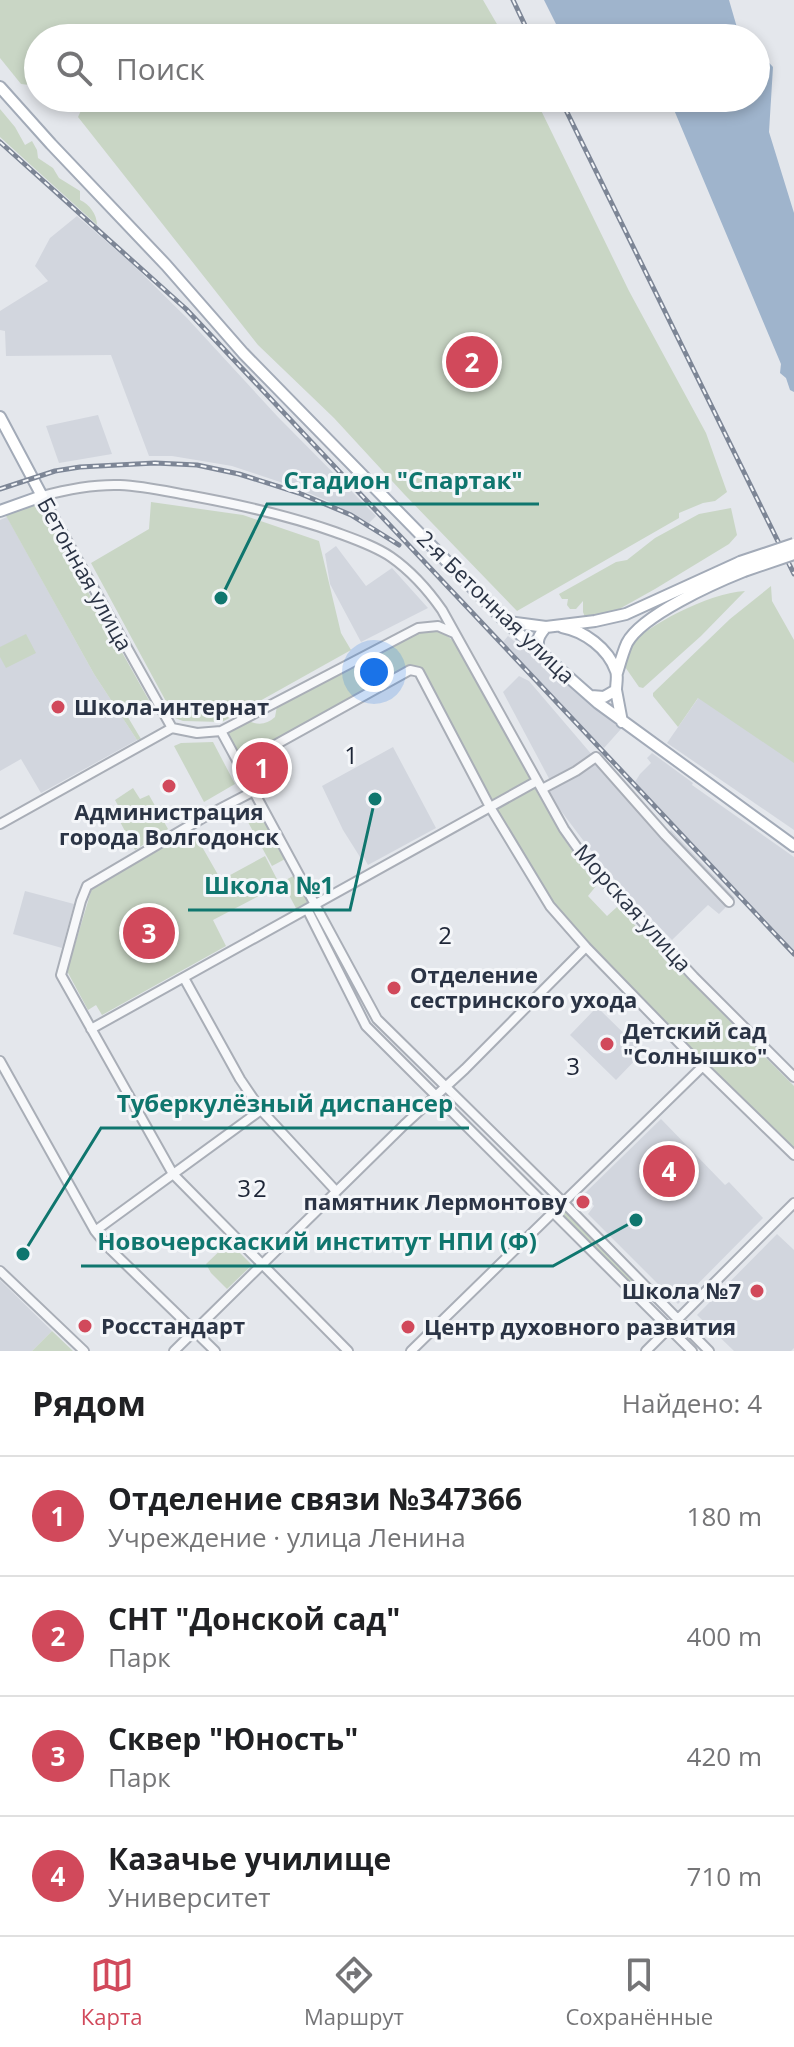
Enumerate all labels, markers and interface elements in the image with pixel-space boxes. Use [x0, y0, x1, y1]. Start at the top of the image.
search box [24, 24, 770, 112]
icon: search [52, 46, 96, 90]
text: Поиск [116, 48, 205, 89]
pin: 2 [446, 332, 498, 392]
callout: Стадион "Спартак" [267, 456, 539, 504]
text: Стадион "Спартак" [283, 463, 523, 496]
street label: Бетонная улица [31, 491, 140, 656]
street label: 2-я Бетонная улица [411, 523, 582, 689]
your location [354, 652, 394, 692]
place label: Школа-интернат [74, 691, 269, 721]
marker: Школа-интернат [49, 698, 67, 716]
pin: 1 [236, 738, 288, 798]
district label: 1 [344, 738, 360, 771]
marker: Администрация города Волгодонск [160, 777, 178, 795]
place label: Администрация города Волгодонск [59, 796, 279, 851]
street label: Морская улица [568, 837, 699, 978]
callout: Школа №1 [188, 862, 350, 910]
text: Школа №1 [204, 868, 334, 901]
pin: 3 [123, 903, 175, 963]
district label: 2 [438, 918, 454, 951]
place label: Отделение сестринского ухода [410, 959, 637, 1014]
marker: Отделение сестринского ухода [385, 979, 403, 997]
place label: Детский сад "Солнышко" [623, 1015, 767, 1070]
marker: Детский сад "Солнышко" [598, 1035, 616, 1053]
district label: 3 [566, 1049, 582, 1082]
callout: Туберкулёзный диспансер [101, 1080, 469, 1128]
text: Туберкулёзный диспансер [117, 1086, 453, 1119]
pin: 4 [643, 1141, 695, 1201]
district label: 32 [237, 1171, 269, 1204]
place label: памятник Лермонтову [304, 1186, 567, 1216]
marker: памятник Лермонтову [574, 1193, 592, 1211]
callout: Новочерскаский институт НПИ (Ф) [81, 1218, 553, 1266]
text: Новочерскаский институт НПИ (Ф) [97, 1224, 537, 1257]
place label: Школа №7 [622, 1275, 741, 1305]
marker: Школа №7 [748, 1282, 766, 1300]
place label: Росстандарт [101, 1310, 245, 1340]
place label: Центр духовного развития [424, 1311, 736, 1341]
marker: Росстандарт [76, 1317, 94, 1335]
marker: Центр духовного развития [399, 1318, 417, 1336]
text: Рядом [32, 1380, 146, 1426]
text: Найдено: 4 [622, 1385, 762, 1421]
text: Отделение связи №347366 [108, 1478, 522, 1519]
text: 1 [51, 1498, 65, 1534]
text: 180 m [687, 1498, 762, 1534]
text: Учреждение · улица Ленина [108, 1519, 466, 1555]
text: СНТ "Донской сад" [108, 1598, 400, 1639]
text: 2 [51, 1618, 65, 1654]
text: 400 m [687, 1618, 762, 1654]
text: Парк [108, 1639, 171, 1675]
text: Сквер "Юность" [108, 1718, 358, 1759]
text: 3 [51, 1738, 65, 1774]
text: 420 m [687, 1738, 762, 1774]
text: Парк [108, 1759, 171, 1795]
text: Казачье училище [108, 1838, 391, 1879]
text: 4 [51, 1858, 65, 1894]
text: 710 m [687, 1858, 762, 1894]
text: Университет [108, 1879, 271, 1915]
tab: Карта [81, 1953, 142, 2031]
tab: Маршрут [304, 1953, 404, 2031]
tab: Сохранённые [566, 1953, 713, 2031]

